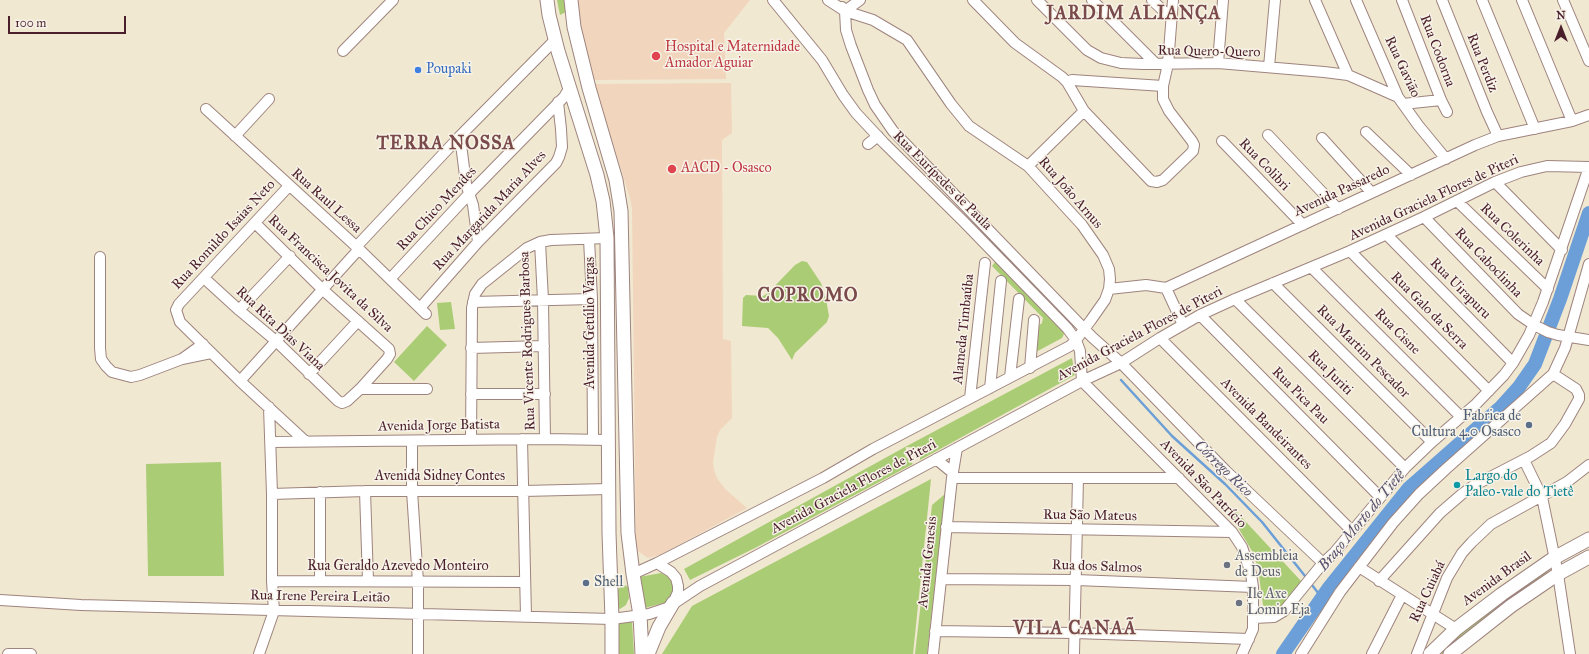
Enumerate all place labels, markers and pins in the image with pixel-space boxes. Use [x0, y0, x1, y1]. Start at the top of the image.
place label: Hospital e Maternidade Amador Aguiar [665, 40, 800, 72]
marker: Hospital e Maternidade Amador Aguiar [650, 50, 662, 62]
place label: Poupaki [426, 62, 472, 78]
marker: Poupaki [413, 65, 423, 75]
place label: AACD - Osasco [681, 161, 772, 177]
marker: AACD - Osasco [666, 163, 678, 175]
place label: Fabrica de Cultura 4.0 Osasco [1412, 409, 1521, 442]
marker: Fabrica de Cultura 4.0 Osasco [1524, 420, 1534, 430]
place label: Largo do Paleo-vale do Tietê [1465, 469, 1574, 502]
marker: Largo do Paleo-vale do Tietê [1452, 480, 1462, 490]
place label: Assembleia de Deus [1235, 549, 1298, 582]
marker: Assembleia de Deus [1222, 560, 1232, 570]
place label: Shell [594, 575, 623, 591]
marker: Shell [581, 578, 591, 588]
place label: Ile Axe Lomin Eja [1247, 587, 1310, 620]
marker: Ile Axe Lomin Eja [1234, 598, 1244, 608]

